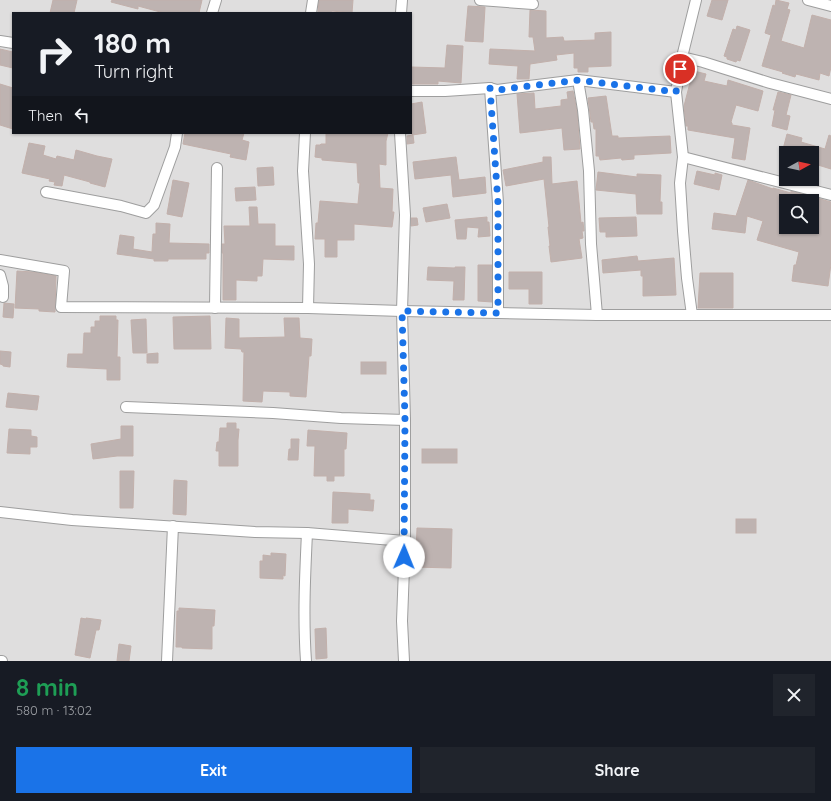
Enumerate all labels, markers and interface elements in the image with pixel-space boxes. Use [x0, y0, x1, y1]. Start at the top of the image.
text: 180 m [94, 25, 171, 60]
icon: right [28, 28, 80, 80]
pin [663, 52, 697, 86]
icon: arrive [669, 58, 691, 80]
text: Turn right [94, 60, 174, 83]
icon: left [71, 104, 93, 126]
text: Then [28, 106, 63, 125]
north arrow [779, 146, 819, 186]
map controls [779, 146, 819, 234]
button: search [779, 194, 819, 234]
position arrow [383, 536, 425, 578]
text: 8 min [16, 672, 78, 702]
button: close [773, 674, 815, 716]
text: 580 m · 13:02 [16, 702, 92, 718]
button: Exit [16, 747, 412, 793]
button: Share [420, 747, 815, 793]

